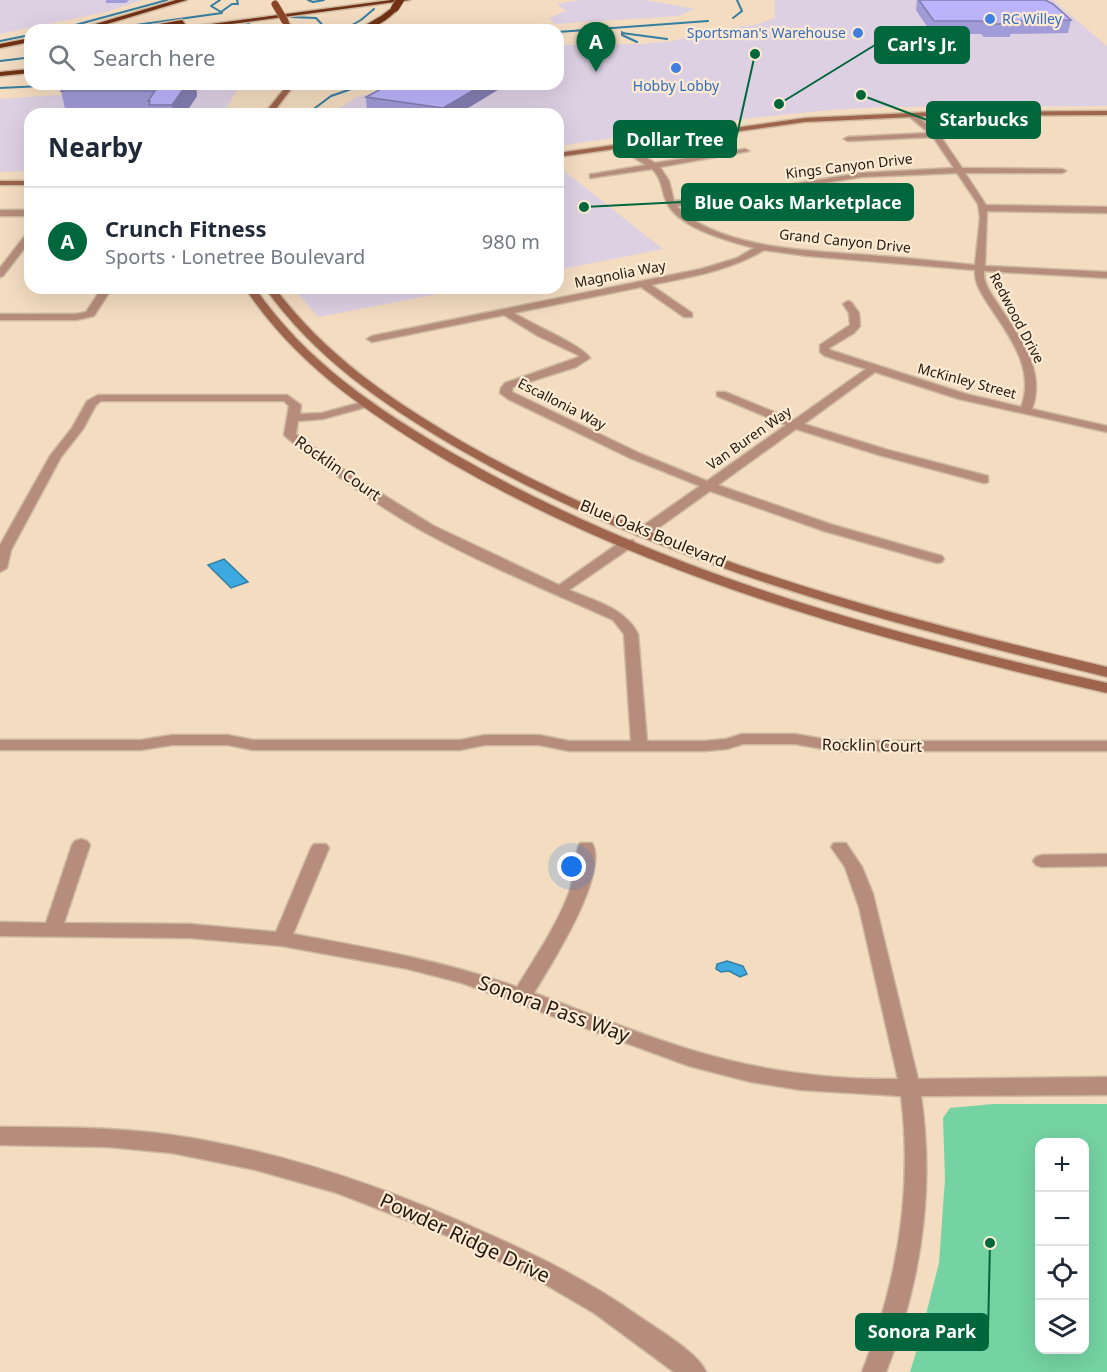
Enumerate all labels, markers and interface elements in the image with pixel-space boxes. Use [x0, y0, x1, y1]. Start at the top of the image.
place label: RC Willey [1002, 9, 1063, 28]
marker: RC Willey [983, 12, 997, 26]
pin: A [576, 22, 616, 72]
place label: Sportsman's Warehouse [687, 23, 846, 42]
search box [24, 24, 564, 90]
marker: Sportsman's Warehouse [851, 26, 865, 40]
callout: Carl's Jr. [875, 27, 969, 63]
text: Carl's Jr. [887, 32, 957, 56]
icon: search [45, 41, 78, 74]
text: Search here [93, 42, 215, 72]
marker: Hobby Lobby [669, 61, 683, 75]
place label: Hobby Lobby [633, 76, 720, 95]
callout: Starbucks [927, 102, 1040, 138]
text: Starbucks [939, 107, 1029, 131]
callout: Dollar Tree [614, 121, 736, 157]
text: Dollar Tree [626, 127, 724, 151]
text: Nearby [48, 129, 143, 165]
street label: Kings Canyon Drive [784, 148, 914, 183]
callout: Blue Oaks Marketplace [682, 184, 913, 220]
text: Blue Oaks Marketplace [694, 190, 902, 214]
text: Crunch Fitness [105, 213, 267, 243]
street label: Grand Canyon Drive [778, 224, 912, 257]
text: A [61, 228, 74, 255]
text: 980 m [482, 228, 540, 255]
text: Sports · Lonetree Boulevard [105, 243, 365, 270]
street label: Magnolia Way [573, 255, 668, 292]
street label: Redwood Drive [986, 269, 1049, 366]
street label: McKinley Street [916, 358, 1019, 403]
street label: Escallonia Way [515, 373, 610, 434]
street label: Van Buren Way [703, 401, 796, 474]
street label: Rocklin Court [291, 430, 386, 506]
street label: Blue Oaks Boulevard [577, 494, 729, 572]
street label: Rocklin Court [822, 733, 923, 757]
your location [557, 852, 586, 881]
street label: Sonora Pass Way [475, 969, 634, 1049]
map controls [1035, 1138, 1089, 1354]
button: + [1035, 1138, 1089, 1192]
street label: Powder Ridge Drive [376, 1186, 555, 1289]
button: − [1035, 1192, 1089, 1246]
button: locate [1035, 1246, 1089, 1300]
button: layers [1035, 1300, 1089, 1354]
callout: Sonora Park [856, 1314, 988, 1350]
text: Sonora Park [868, 1319, 977, 1343]

